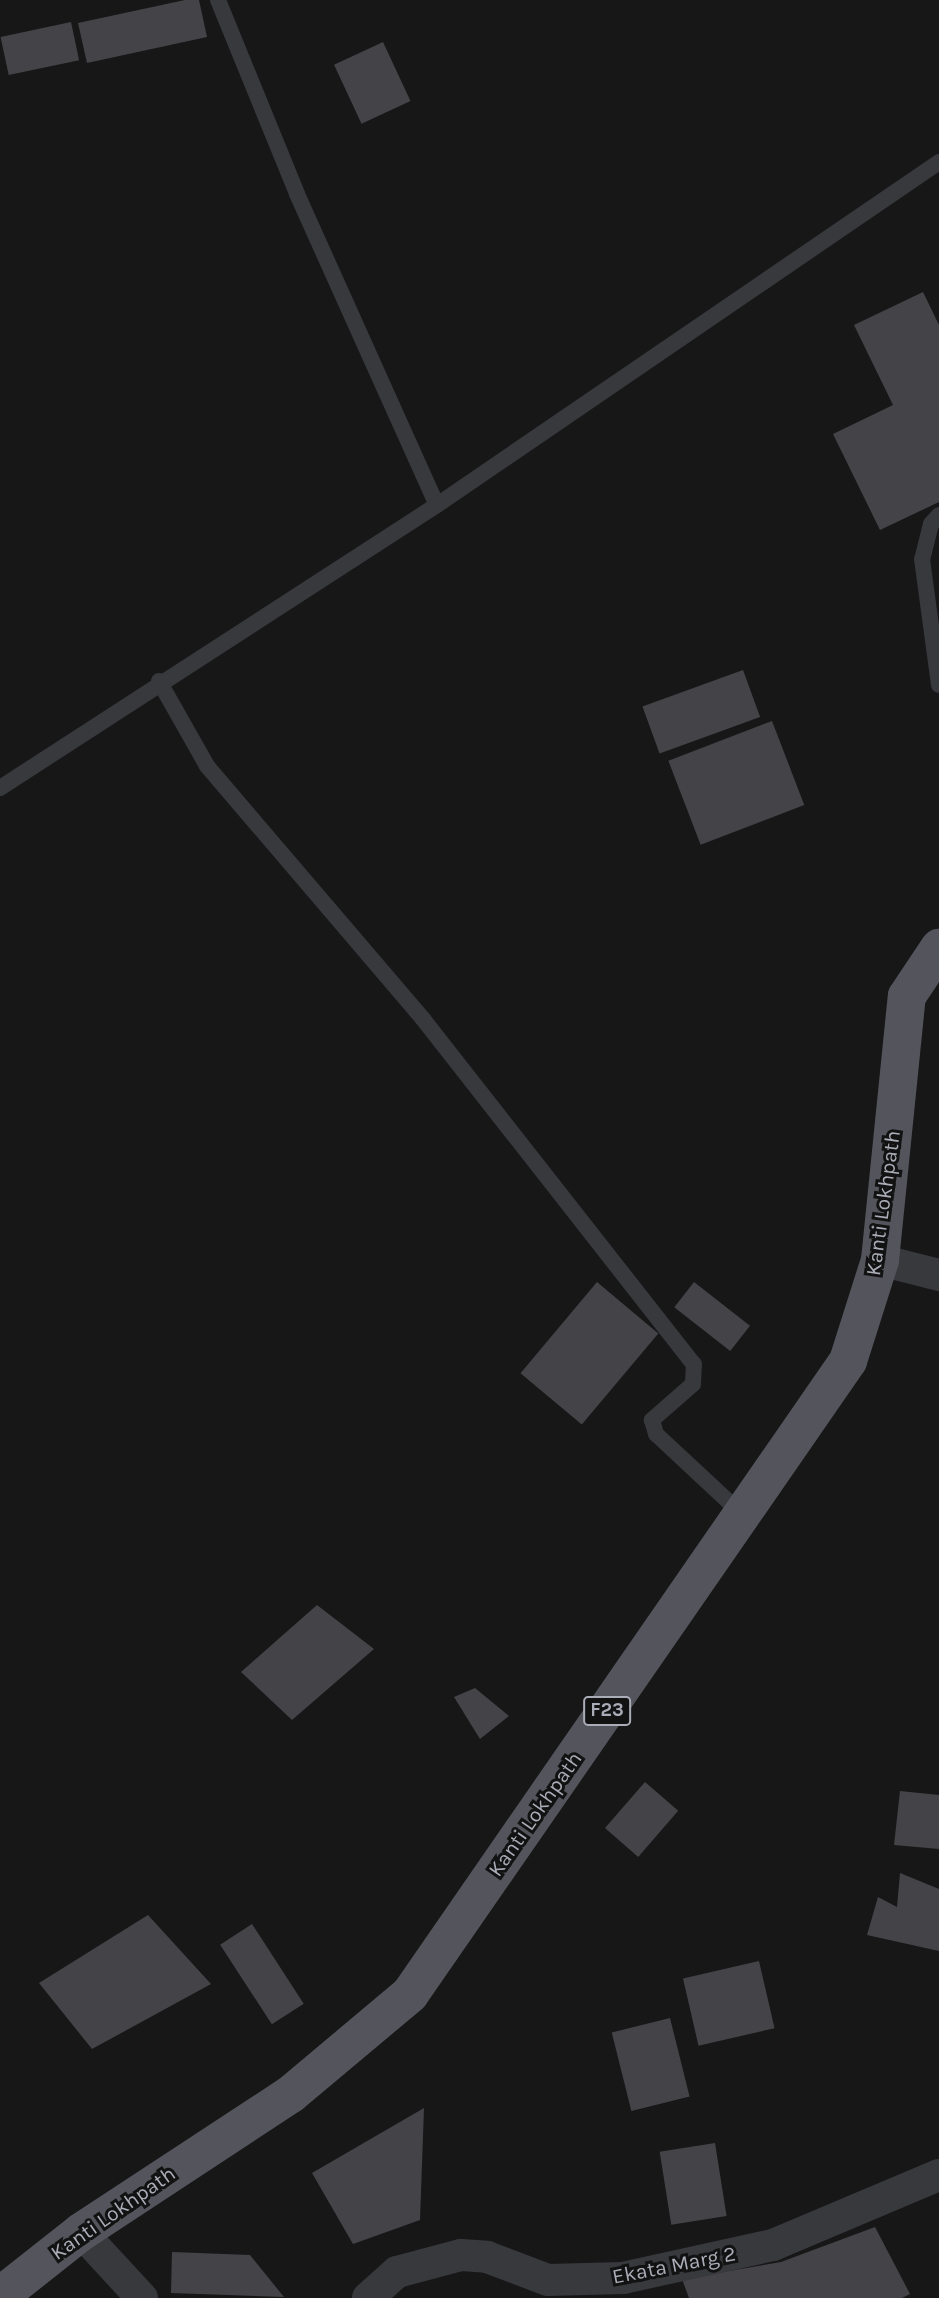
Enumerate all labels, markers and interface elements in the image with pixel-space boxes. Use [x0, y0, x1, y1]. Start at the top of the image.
street label: Kanti Lokhpath [860, 1129, 906, 1277]
road number: F23 [582, 1695, 632, 1726]
street label: Kanti Lokhpath [483, 1747, 587, 1881]
street label: Kanti Lokhpath [46, 2161, 180, 2265]
street label: Ekata Marg 2 [610, 2241, 738, 2289]

